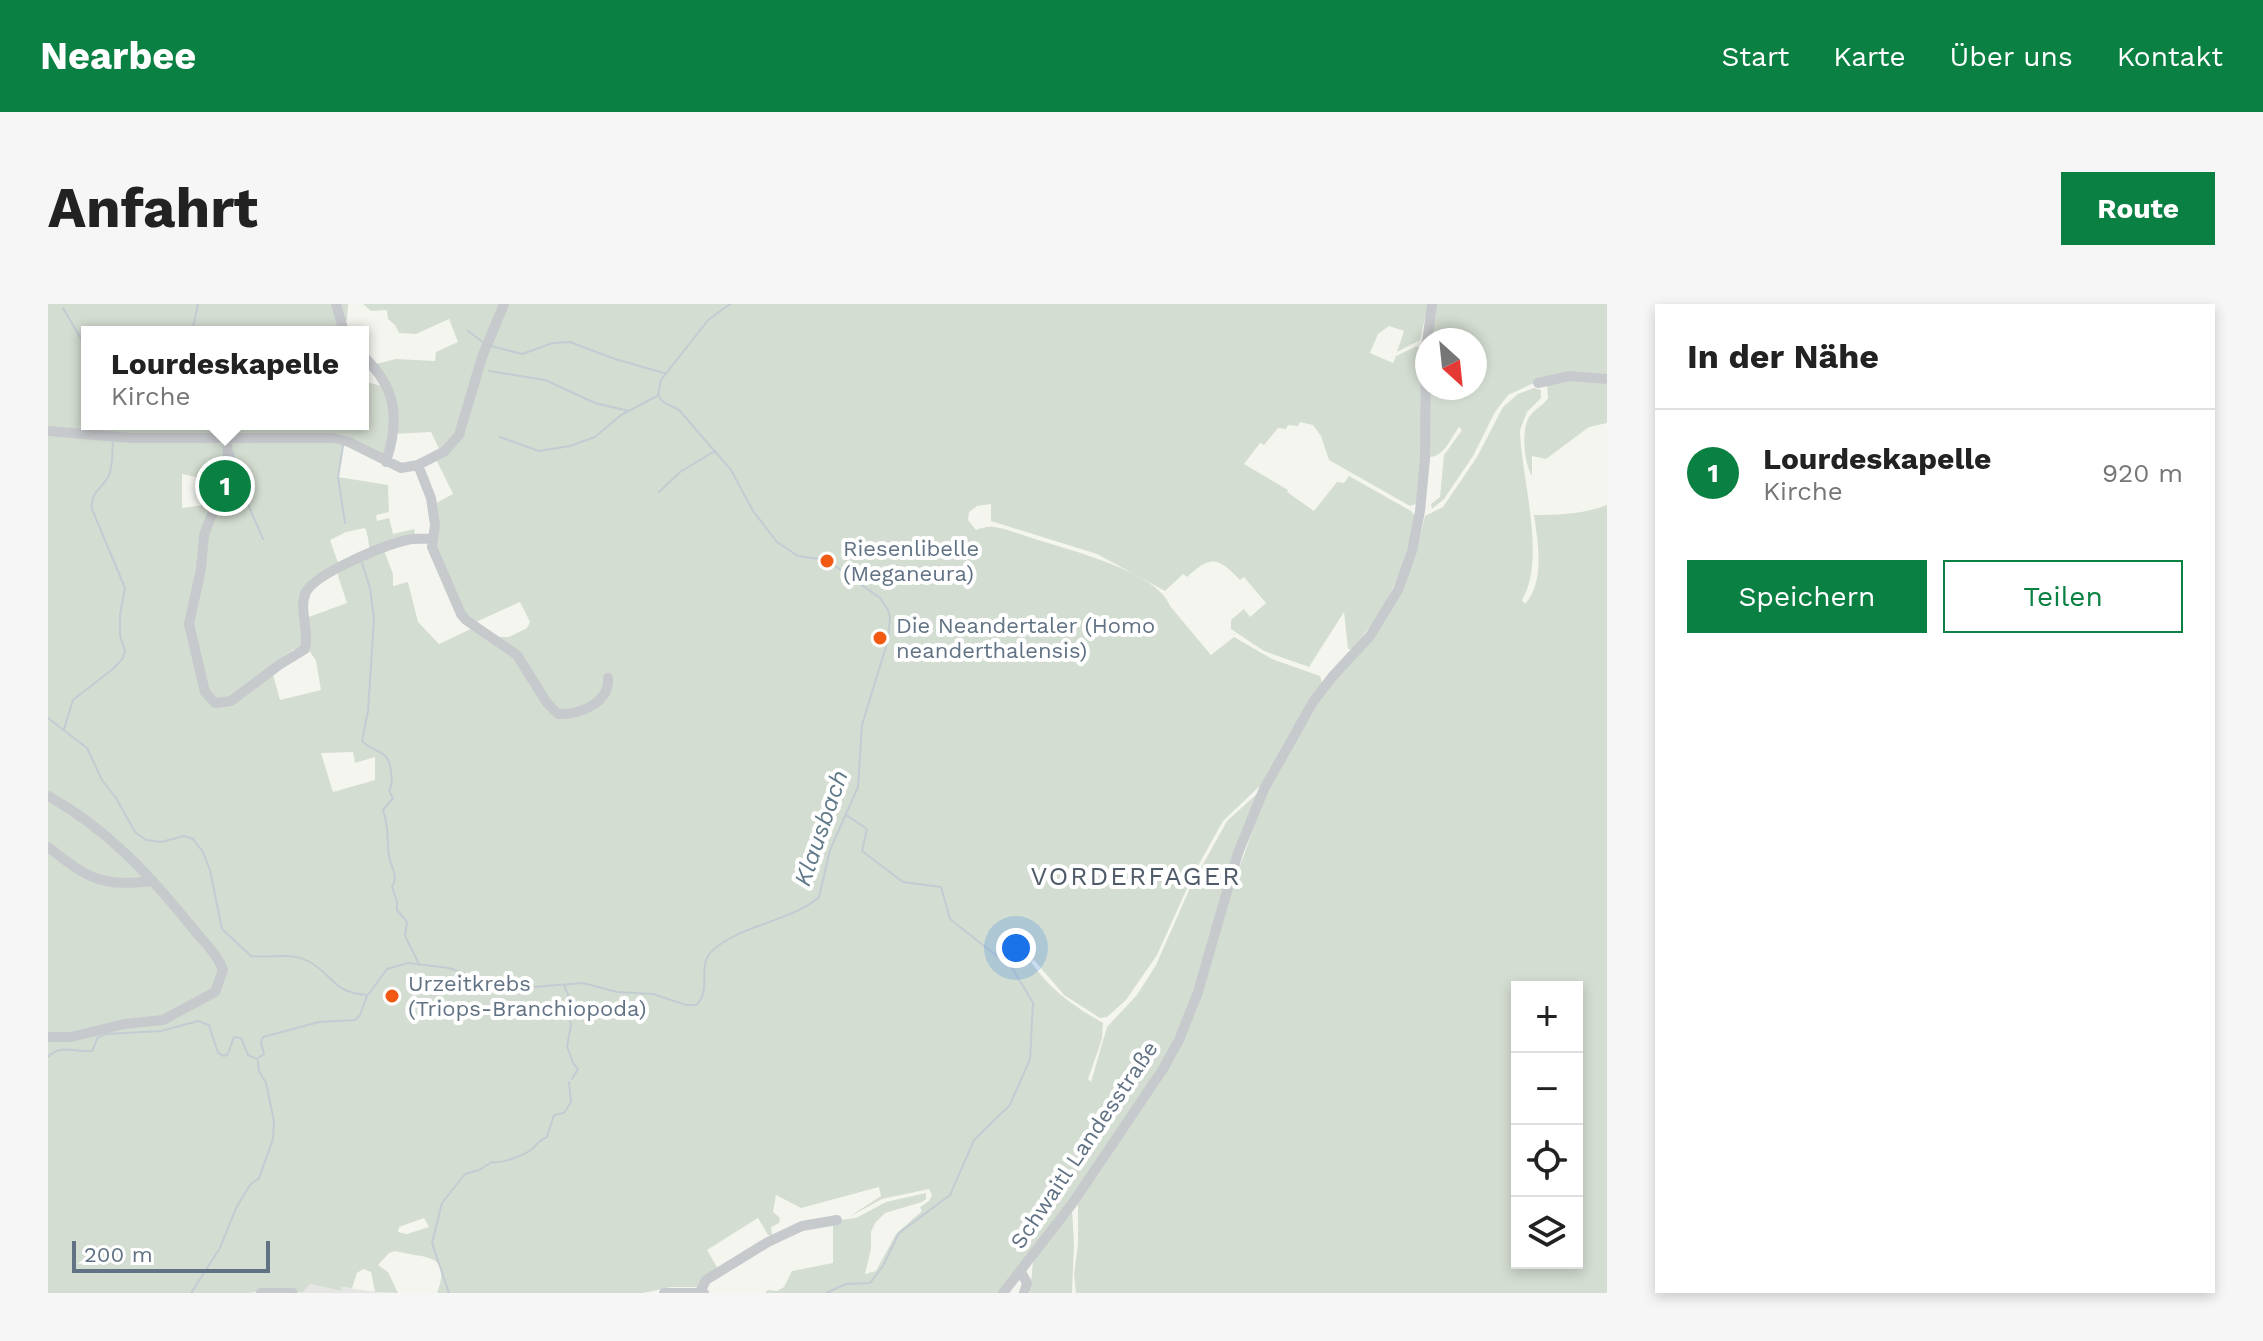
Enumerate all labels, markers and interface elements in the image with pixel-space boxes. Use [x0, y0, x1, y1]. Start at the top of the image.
text: Nearbee [40, 34, 196, 78]
text: Start [1721, 40, 1789, 73]
text: Karte [1833, 40, 1906, 73]
text: Über uns [1950, 40, 2073, 73]
text: Kontakt [2117, 40, 2223, 73]
button: Route [2061, 172, 2215, 245]
text: Anfahrt [48, 175, 258, 241]
popup [81, 326, 369, 430]
north arrow [1415, 328, 1487, 400]
text: In der Nähe [1687, 336, 1879, 376]
text: Lourdeskapelle [111, 346, 339, 381]
text: Kirche [111, 381, 191, 411]
text: Lourdeskapelle [1763, 441, 1991, 476]
pin: 1 [199, 456, 251, 516]
text: 1 [1707, 458, 1719, 488]
text: 920 m [2102, 458, 2183, 488]
text: Kirche [1763, 476, 1843, 506]
place label: Riesenlibelle (Meganeura) [843, 536, 979, 586]
marker: Riesenlibelle (Meganeura) [818, 552, 836, 570]
button: Speichern [1687, 560, 1927, 633]
button: Teilen [1943, 560, 2183, 633]
place label: Die Neandertaler (Homo neanderthalensis) [896, 613, 1155, 663]
marker: Die Neandertaler (Homo neanderthalensis) [871, 629, 889, 647]
water label: Klausbach [788, 766, 854, 890]
district label: VORDERFAGER [1030, 861, 1242, 891]
your location [996, 928, 1036, 968]
place label: Urzeitkrebs (Triops-Branchiopoda) [408, 971, 647, 1021]
map controls [1511, 981, 1583, 1269]
button: + [1511, 981, 1583, 1053]
marker: Urzeitkrebs (Triops-Branchiopoda) [383, 987, 401, 1005]
street label: Schwaitl Landesstraße [1005, 1037, 1163, 1253]
button: − [1511, 1053, 1583, 1125]
button: locate [1511, 1125, 1583, 1197]
button: layers [1511, 1197, 1583, 1269]
scale bar [72, 1237, 270, 1273]
text: 200 m [84, 1242, 153, 1267]

